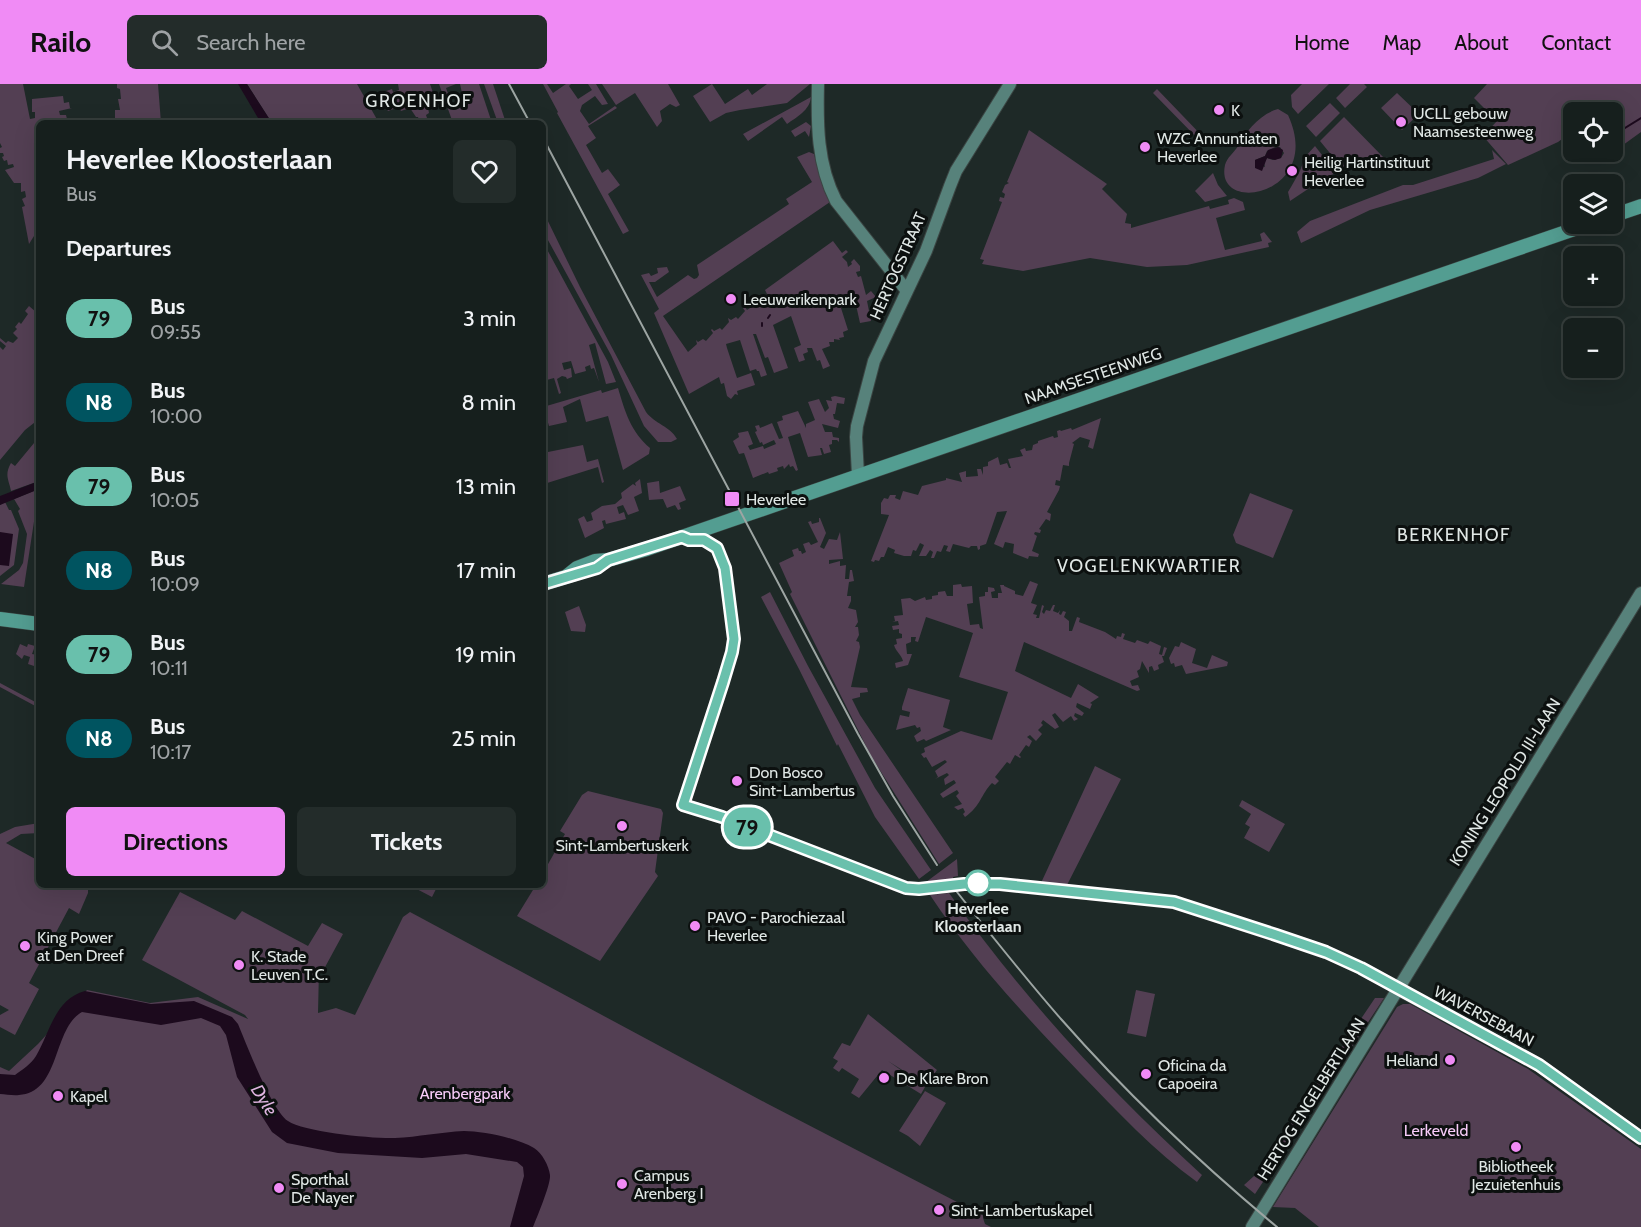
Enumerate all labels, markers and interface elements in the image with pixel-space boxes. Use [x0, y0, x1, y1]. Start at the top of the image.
search box [127, 15, 547, 69]
text: Railo [30, 25, 91, 59]
icon: search [148, 26, 181, 59]
text: Search here [196, 29, 306, 56]
text: Home [1294, 30, 1350, 55]
text: Map [1383, 30, 1421, 55]
text: About [1454, 30, 1508, 55]
text: Contact [1541, 30, 1611, 55]
district label: GROENHOF [365, 90, 473, 112]
place label: K [1231, 101, 1240, 120]
map controls [1563, 102, 1623, 378]
button: locate [1563, 102, 1623, 162]
marker: K [1212, 103, 1226, 117]
place label: UCLL gebouw Naamsesteenweg [1413, 104, 1534, 141]
marker: UCLL gebouw Naamsesteenweg [1394, 115, 1408, 129]
place label: WZC Annuntiaten Heverlee [1157, 129, 1278, 166]
button: heart [453, 140, 516, 203]
marker: WZC Annuntiaten Heverlee [1138, 140, 1152, 154]
text: Heverlee Kloosterlaan [66, 142, 333, 176]
place label: Heilig Hartinstituut Heverlee [1304, 153, 1431, 190]
marker: Heilig Hartinstituut Heverlee [1285, 164, 1299, 178]
button: layers [1563, 174, 1623, 234]
text: Bus [66, 182, 97, 206]
street label: HERTOGSTRAAT [866, 209, 930, 323]
text: Departures [66, 235, 171, 262]
button: + [1563, 246, 1623, 306]
place label: Leeuwerikenpark [743, 290, 857, 309]
marker: Leeuwerikenpark [724, 292, 738, 306]
text: Bus [150, 293, 185, 320]
text: 3 min [463, 305, 516, 332]
text: 79 [88, 306, 110, 331]
button: − [1563, 318, 1623, 378]
text: 09:55 [150, 320, 201, 344]
street label: NAAMSESTEENWEG [1022, 344, 1164, 408]
text: Bus [150, 377, 185, 404]
text: 8 min [461, 389, 516, 416]
text: N8 [85, 390, 113, 415]
text: 10:00 [150, 404, 203, 428]
text: Bus [150, 461, 185, 488]
text: 13 min [456, 473, 516, 500]
text: 79 [88, 474, 110, 499]
text: 10:05 [150, 488, 199, 512]
marker: Heverlee [723, 490, 741, 508]
place label: Heverlee [746, 490, 806, 509]
district label: BERKENHOF [1397, 524, 1511, 546]
text: Bus [150, 545, 185, 572]
district label: VOGELENKWARTIER [1057, 555, 1241, 577]
text: 17 min [457, 557, 516, 584]
text: N8 [85, 558, 113, 583]
text: 10:09 [150, 572, 200, 596]
text: Bus [150, 629, 185, 656]
text: 19 min [455, 641, 516, 668]
text: 79 [88, 642, 110, 667]
text: 10:11 [150, 656, 188, 680]
street label: KONING LEOPOLD III-LAAN [1446, 695, 1564, 869]
text: Bus [150, 713, 185, 740]
text: 25 min [451, 725, 516, 752]
text: N8 [85, 726, 113, 751]
text: 10:17 [150, 740, 191, 764]
place label: Don Bosco Sint-Lambertus [749, 763, 855, 800]
marker: Don Bosco Sint-Lambertus [730, 774, 744, 788]
button: Directions [66, 807, 285, 876]
button: Tickets [297, 807, 516, 876]
line badge: 79 [720, 808, 774, 846]
text: 79 [736, 815, 758, 840]
marker: Sint-Lambertuskerk [615, 819, 629, 833]
place label: Sint-Lambertuskerk [555, 836, 689, 855]
marker: Heverlee Kloosterlaan [965, 870, 991, 896]
place label: Heverlee Kloosterlaan [934, 899, 1022, 936]
place label: PAVO - Parochiezaal Heverlee [707, 908, 845, 945]
marker: PAVO - Parochiezaal Heverlee [688, 919, 702, 933]
place label: King Power at Den Dreef [37, 928, 125, 965]
marker: King Power at Den Dreef [18, 939, 32, 953]
place label: K. Stade Leuven T.C. [251, 947, 328, 984]
marker: K. Stade Leuven T.C. [232, 958, 246, 972]
street label: WAVERSEBAAN [1431, 982, 1537, 1050]
street label: HERTOG ENGELBERTLAAN [1253, 1014, 1369, 1184]
place label: Heliand [1386, 1051, 1438, 1070]
marker: Heliand [1443, 1053, 1457, 1067]
place label: Oficina da Capoeira [1158, 1056, 1227, 1093]
marker: Oficina da Capoeira [1139, 1067, 1153, 1081]
place label: De Klare Bron [896, 1069, 989, 1088]
marker: De Klare Bron [877, 1071, 891, 1085]
water label: Dyle [246, 1080, 282, 1120]
park label: Arenbergpark [420, 1084, 511, 1103]
place label: Kapel [70, 1087, 108, 1106]
marker: Kapel [51, 1089, 65, 1103]
park label: Lerkeveld [1404, 1121, 1468, 1140]
marker: Bibliotheek Jezuietenhuis [1509, 1140, 1523, 1154]
place label: Bibliotheek Jezuietenhuis [1470, 1157, 1561, 1194]
place label: Campus Arenberg I [634, 1166, 704, 1203]
place label: Sporthal De Nayer [291, 1170, 355, 1207]
marker: Campus Arenberg I [615, 1177, 629, 1191]
marker: Sporthal De Nayer [272, 1181, 286, 1195]
place label: Sint-Lambertuskapel [951, 1201, 1093, 1220]
marker: Sint-Lambertuskapel [932, 1203, 946, 1217]

